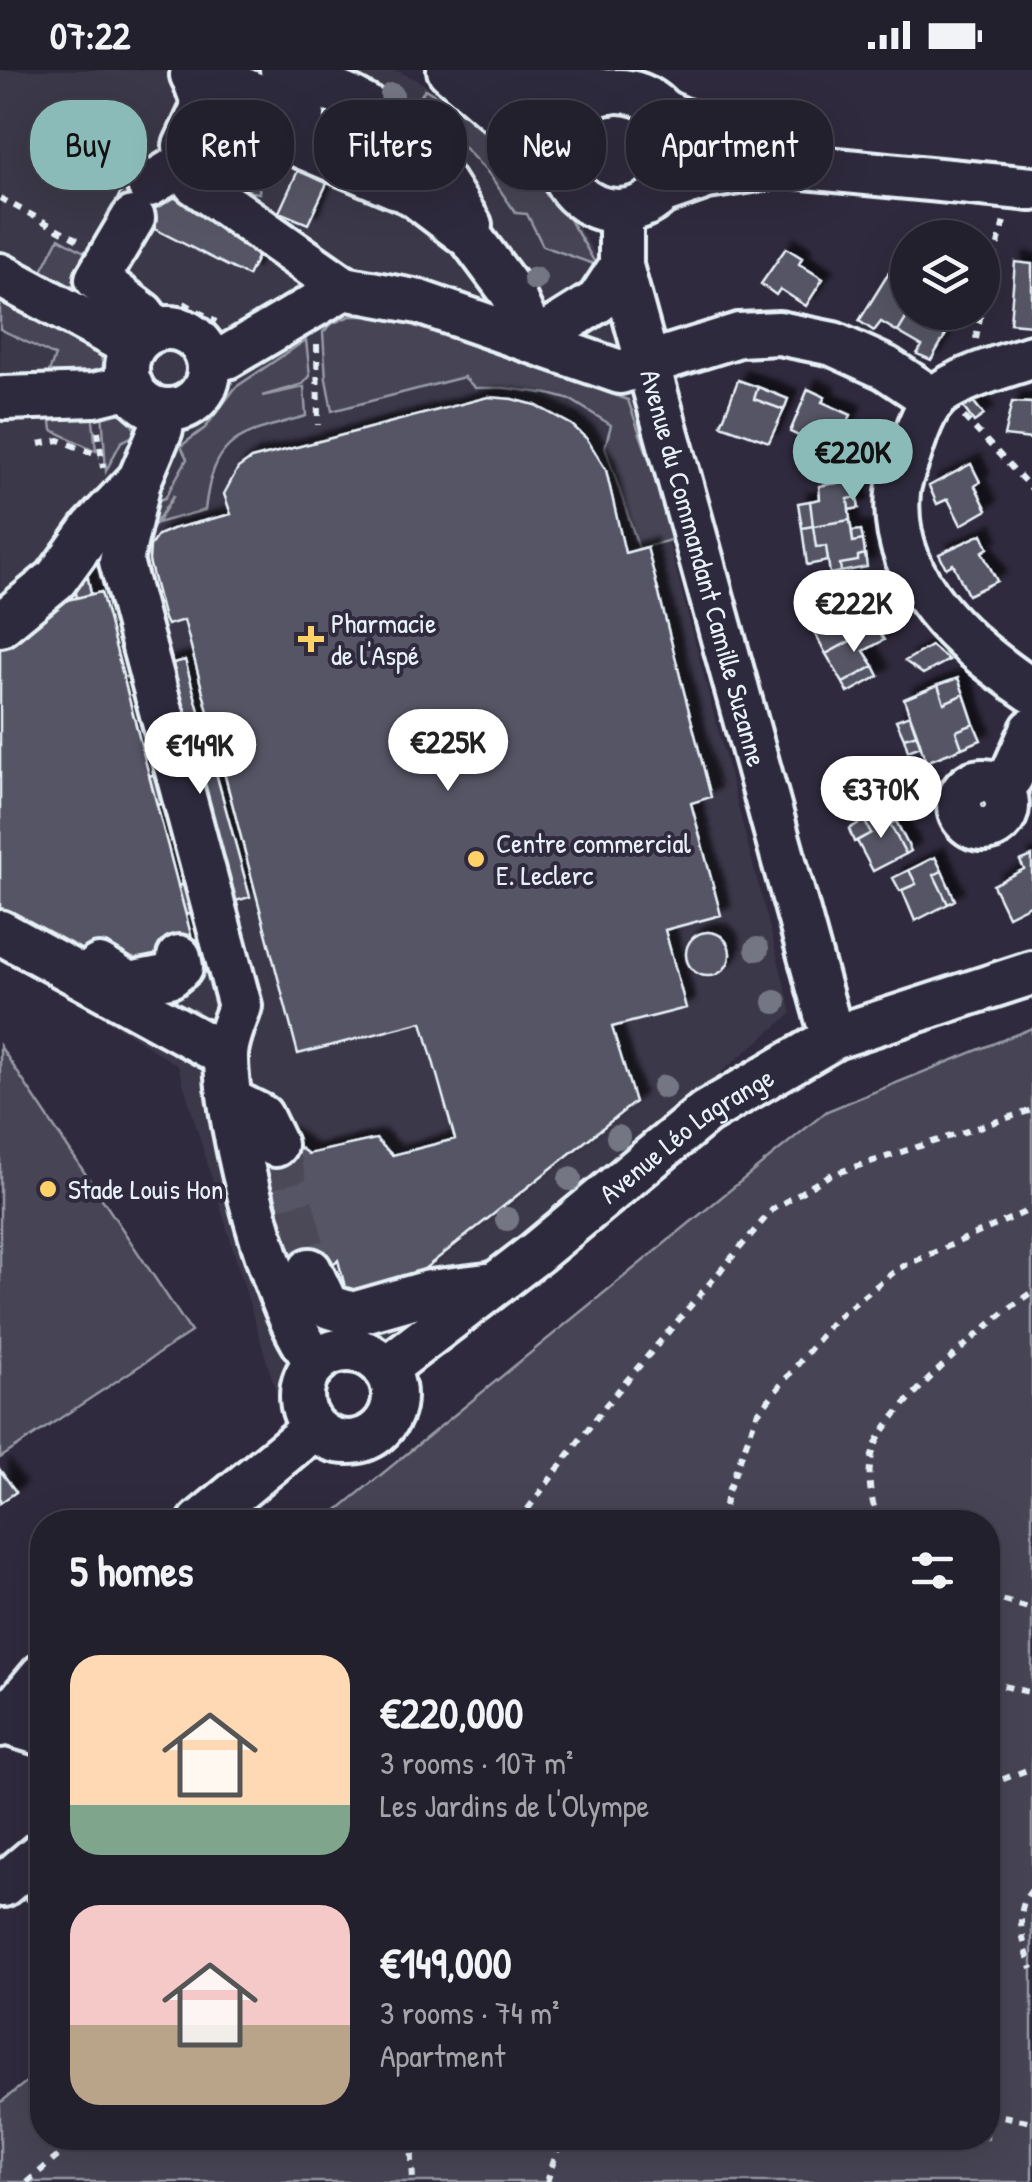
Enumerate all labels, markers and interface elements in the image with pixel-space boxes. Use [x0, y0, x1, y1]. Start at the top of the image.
text: 07:22 [50, 9, 130, 61]
chip: Buy [30, 100, 147, 190]
chip: Rent [167, 100, 294, 190]
chip: Filters [314, 100, 467, 190]
chip: New [487, 100, 606, 190]
chip: Apartment [626, 100, 833, 190]
map controls [890, 220, 1000, 330]
button: layers [890, 220, 1000, 330]
street label: Avenue du Commandant Camille Suzanne [631, 365, 776, 771]
pin: €220K [783, 419, 923, 504]
text: €220K [815, 430, 891, 473]
pin: €222K [784, 570, 924, 655]
text: €222K [815, 581, 893, 624]
place label: Pharmacie de l'Aspé [331, 604, 436, 674]
marker: Pharmacie de l'Aspé [300, 628, 322, 650]
pin: €225K [378, 709, 518, 794]
pin: €149K [130, 712, 270, 797]
text: €225K [410, 720, 486, 763]
text: €149K [166, 723, 234, 766]
pin: €370K [811, 756, 951, 841]
text: €370K [843, 767, 919, 810]
place label: Centre commercial E. Leclerc [496, 824, 691, 894]
marker: Centre commercial E. Leclerc [465, 848, 487, 870]
street label: Avenue Léo Lagrange [591, 1058, 781, 1212]
place label: Stade Louis Hon [68, 1170, 223, 1208]
marker: Stade Louis Hon [37, 1178, 59, 1200]
text: 5 homes [70, 1542, 193, 1599]
icon: filters [905, 1543, 960, 1598]
text: €220,000 [380, 1684, 523, 1741]
icon: home [150, 1695, 270, 1815]
text: 3 rooms · 107 m² [380, 1741, 573, 1784]
text: Les Jardins de l'Olympe [380, 1784, 649, 1827]
text: €149,000 [380, 1934, 512, 1991]
icon: home [150, 1945, 270, 2065]
text: 3 rooms · 74 m² [380, 1991, 559, 2034]
text: Apartment [380, 2034, 505, 2077]

